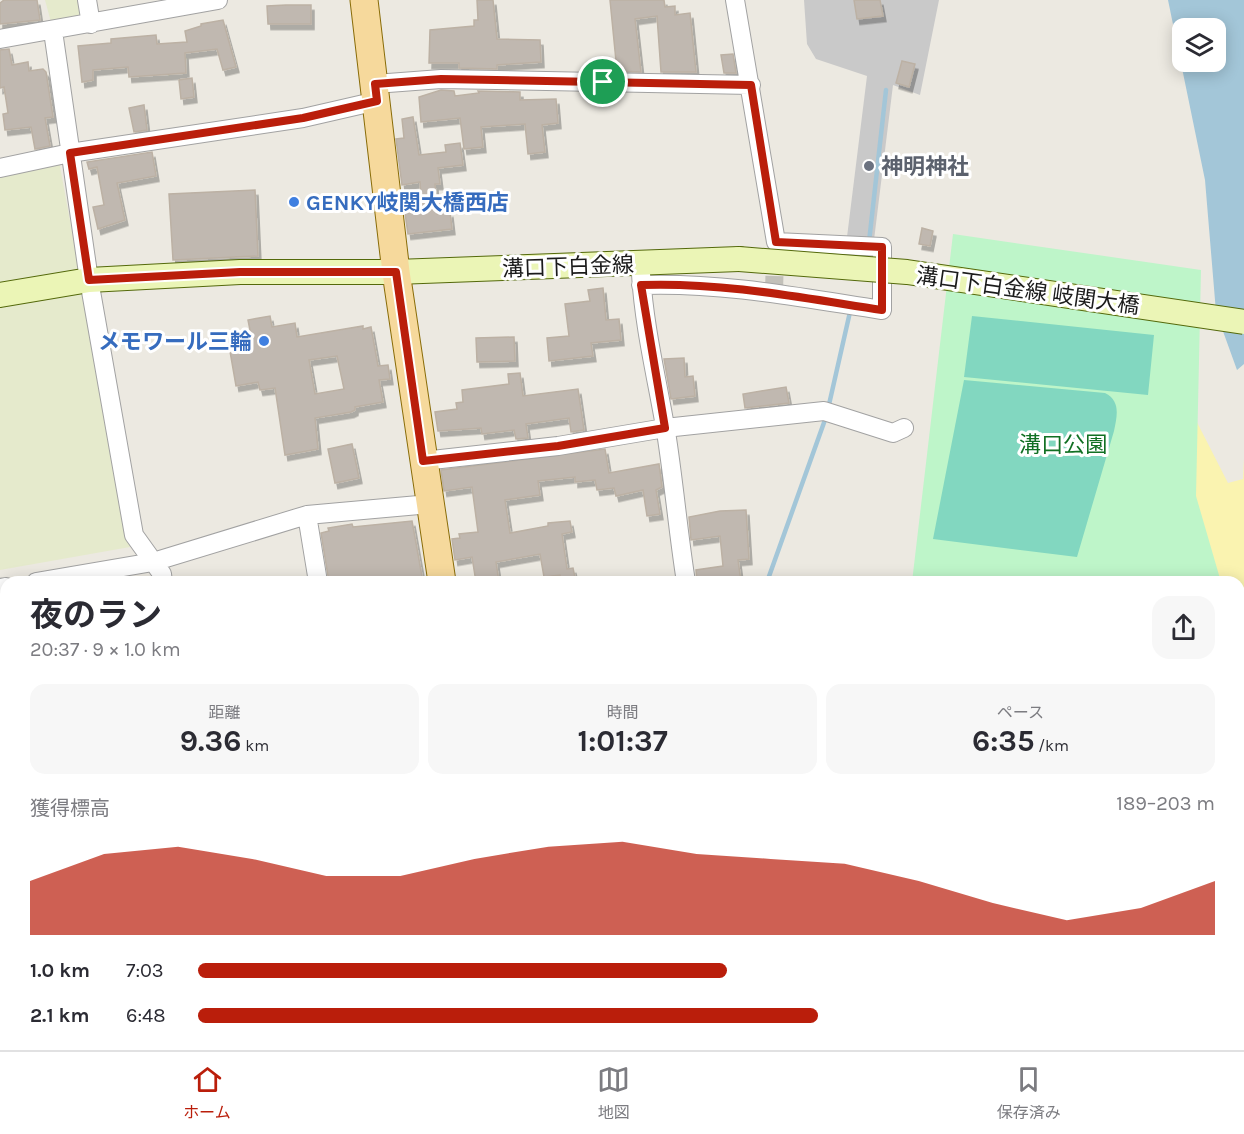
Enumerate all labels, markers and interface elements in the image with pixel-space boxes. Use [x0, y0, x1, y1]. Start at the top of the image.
map controls [1172, 18, 1226, 72]
button: layers [1172, 18, 1226, 72]
pin [577, 56, 628, 107]
icon: arrive [586, 65, 619, 98]
place label: 神明神社 [881, 154, 969, 180]
marker: 神明神社 [862, 159, 876, 173]
place label: GENKY岐関大橋西店 [306, 190, 509, 216]
marker: GENKY岐関大橋西店 [287, 195, 301, 209]
street label: 溝口下白金線 [502, 252, 634, 282]
street label: 溝口下白金線 岐関大橋 [915, 262, 1141, 320]
place label: メモワール三輪 [98, 329, 252, 355]
marker: メモワール三輪 [257, 334, 271, 348]
park label: 溝口公園 [1019, 432, 1107, 458]
text: 夜のラン [30, 596, 162, 634]
button: share [1152, 596, 1215, 659]
text: 20:37 · 9 × 1.0 km [30, 638, 181, 661]
text: 距離 [208, 703, 241, 722]
text: 時間 [606, 703, 639, 722]
text: ペース [997, 703, 1044, 722]
text: 9.36 [180, 723, 241, 759]
text: 1:01:37 [577, 723, 668, 759]
text: 6:35 [972, 723, 1034, 759]
text: km [241, 736, 269, 755]
text: /km [1034, 736, 1069, 755]
text: 189–203 m [1116, 792, 1215, 815]
text: 獲得標高 [30, 797, 110, 820]
text: 1.0 km [30, 959, 90, 982]
text: 7:03 [126, 959, 164, 982]
text: 2.1 km [30, 1004, 89, 1027]
text: 6:48 [126, 1004, 166, 1027]
tab: ホーム [183, 1063, 231, 1123]
tab: 地図 [597, 1063, 630, 1123]
tab: 保存済み [997, 1063, 1061, 1123]

